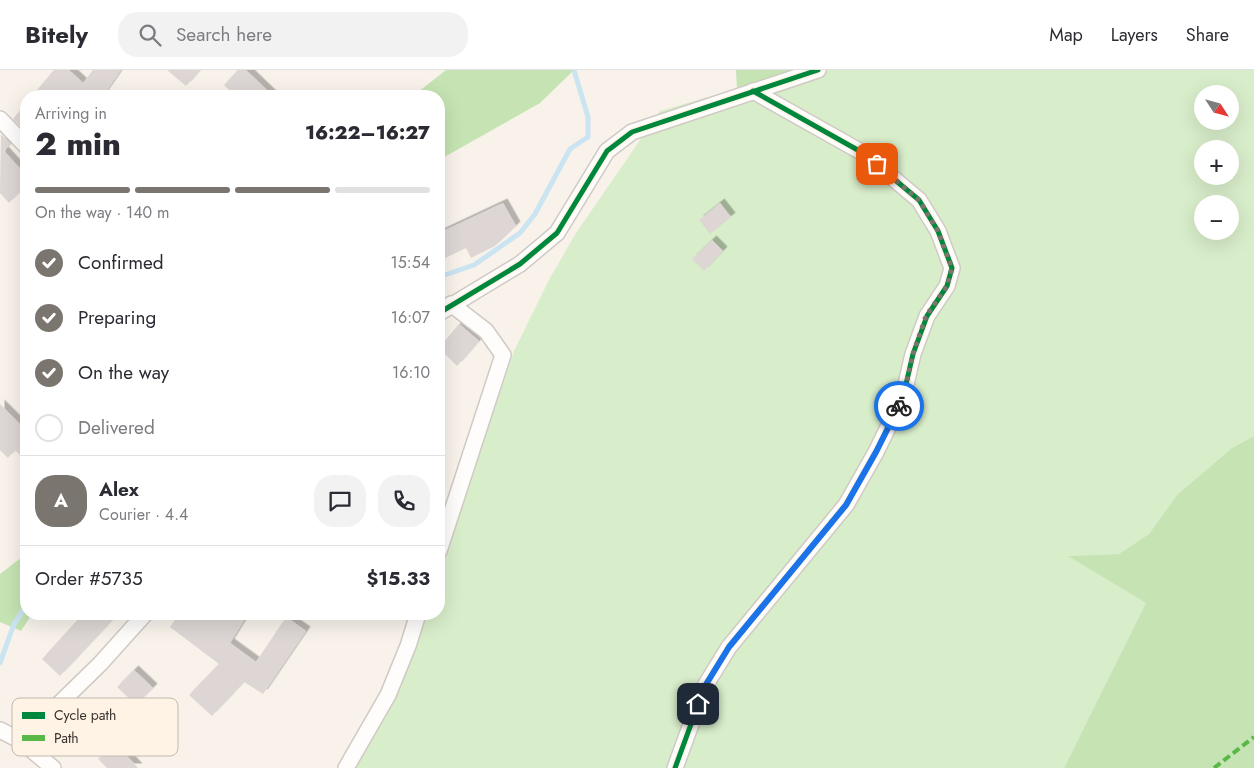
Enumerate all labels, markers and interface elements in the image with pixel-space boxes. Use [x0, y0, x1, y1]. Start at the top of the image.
search box [118, 12, 468, 57]
text: Bitely [25, 17, 88, 52]
icon: search [136, 21, 164, 49]
text: Search here [176, 21, 272, 48]
text: Map [1049, 22, 1083, 48]
text: Layers [1111, 22, 1158, 48]
text: Share [1186, 22, 1229, 48]
north arrow [1194, 85, 1239, 130]
map controls [1194, 85, 1239, 240]
text: Arriving in [35, 102, 107, 125]
text: 16:22–16:27 [305, 119, 430, 146]
text: 2 min [35, 121, 121, 167]
button: + [1194, 140, 1239, 185]
pin [856, 143, 898, 185]
icon: bag [863, 150, 891, 178]
button: − [1194, 195, 1239, 240]
text: On the way · 140 m [35, 201, 169, 224]
icon: check [35, 249, 63, 277]
text: Confirmed [78, 249, 164, 276]
text: 15:54 [391, 251, 430, 274]
icon: check [35, 304, 63, 332]
text: Preparing [78, 304, 156, 331]
text: 16:07 [391, 306, 430, 329]
icon: check [35, 359, 63, 387]
text: On the way [78, 359, 169, 386]
text: 16:10 [392, 361, 430, 384]
courier [874, 381, 924, 431]
icon: bike [885, 392, 913, 420]
text: Delivered [78, 414, 155, 441]
button: chat [314, 475, 366, 527]
button: phone [378, 475, 430, 527]
text: Alex [99, 476, 139, 503]
text: A [54, 487, 68, 514]
text: Courier · 4.4 [99, 503, 188, 526]
text: Order #5735 [35, 565, 143, 592]
text: $15.33 [367, 565, 430, 592]
pin [677, 683, 719, 725]
icon: home [684, 690, 712, 718]
legend [12, 698, 178, 756]
text: Cycle path [54, 705, 116, 725]
text: Path [54, 728, 79, 748]

